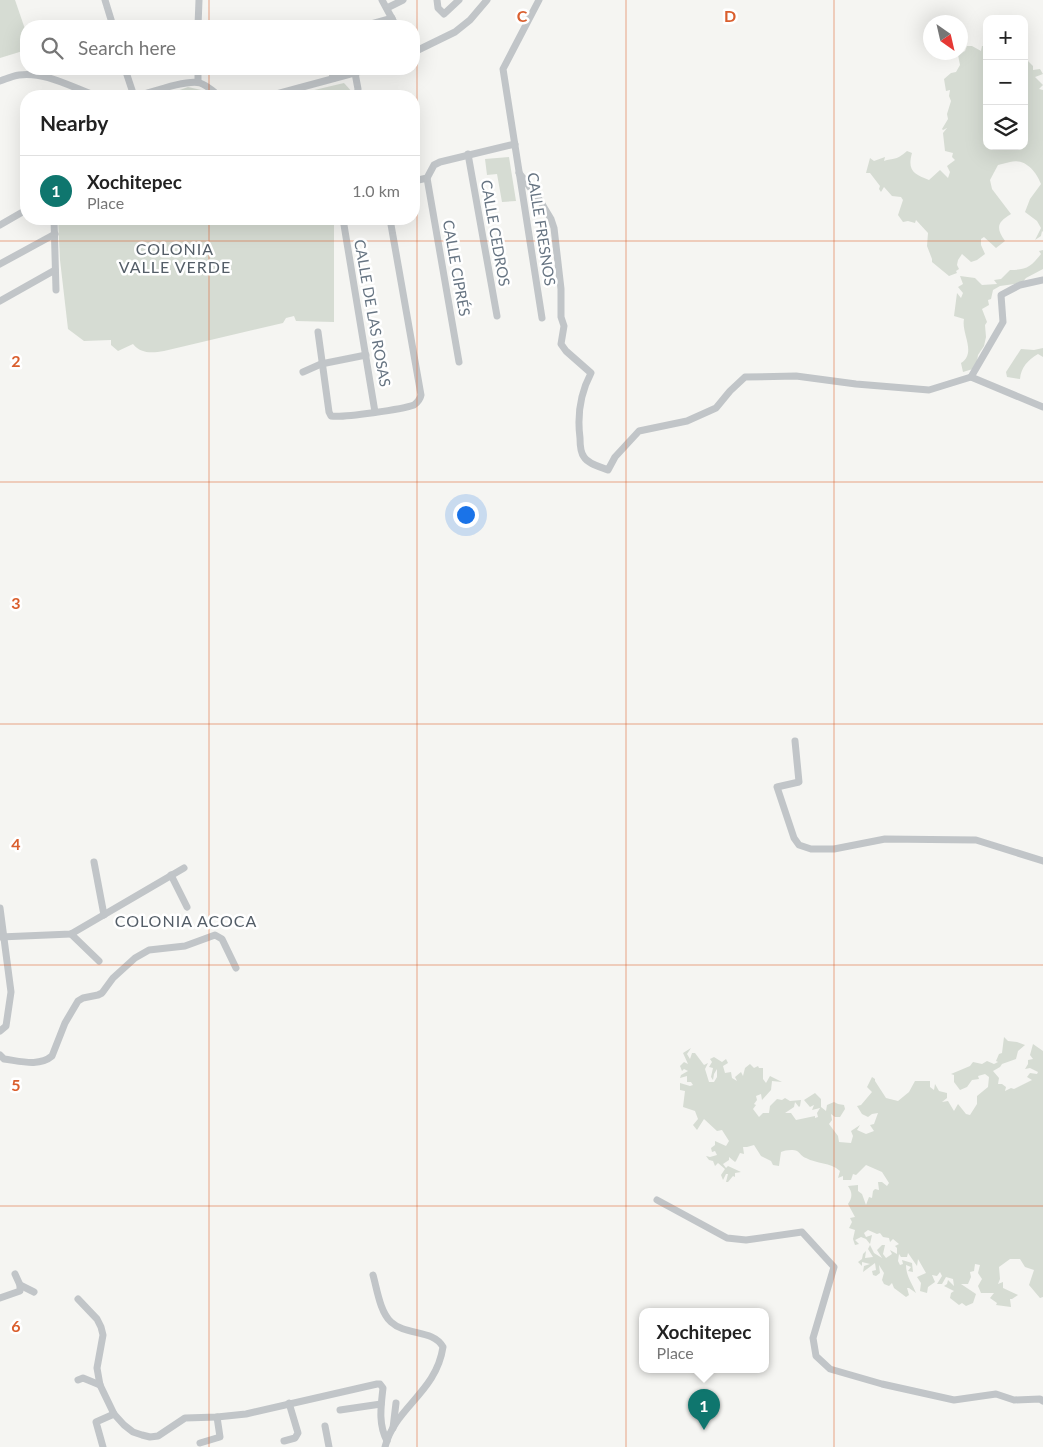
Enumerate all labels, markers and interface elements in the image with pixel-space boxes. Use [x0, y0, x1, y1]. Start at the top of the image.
text: C [517, 6, 528, 25]
text: D [724, 6, 736, 25]
north arrow [923, 15, 968, 60]
map controls [983, 15, 1028, 150]
button: + [983, 15, 1028, 60]
search box [20, 20, 420, 75]
icon: search [38, 34, 66, 62]
text: Search here [78, 36, 176, 59]
button: − [983, 60, 1028, 105]
button: layers [983, 105, 1028, 150]
text: Nearby [40, 110, 108, 135]
text: Xochitepec [87, 170, 182, 193]
street label: CALLE FRESNOS [524, 171, 560, 287]
street label: CALLE CEDROS [478, 178, 514, 288]
text: 1 [51, 181, 61, 200]
text: 1.0 km [352, 181, 400, 200]
text: Place [87, 193, 124, 212]
street label: CALLE CIPRÉS [440, 218, 474, 318]
street label: CALLE DE LAS ROSAS [351, 238, 395, 388]
district label: COLONIA VALLE VERDE [119, 239, 231, 276]
text: 2 [11, 351, 21, 370]
your location [453, 502, 479, 528]
text: 3 [11, 593, 21, 612]
text: 4 [11, 834, 21, 853]
district label: COLONIA ACOCA [115, 911, 257, 930]
text: 5 [11, 1075, 21, 1094]
popup [639, 1308, 769, 1373]
text: 6 [11, 1316, 21, 1335]
text: Xochitepec [657, 1320, 751, 1343]
text: Place [657, 1343, 694, 1362]
pin: 1 [688, 1389, 720, 1430]

